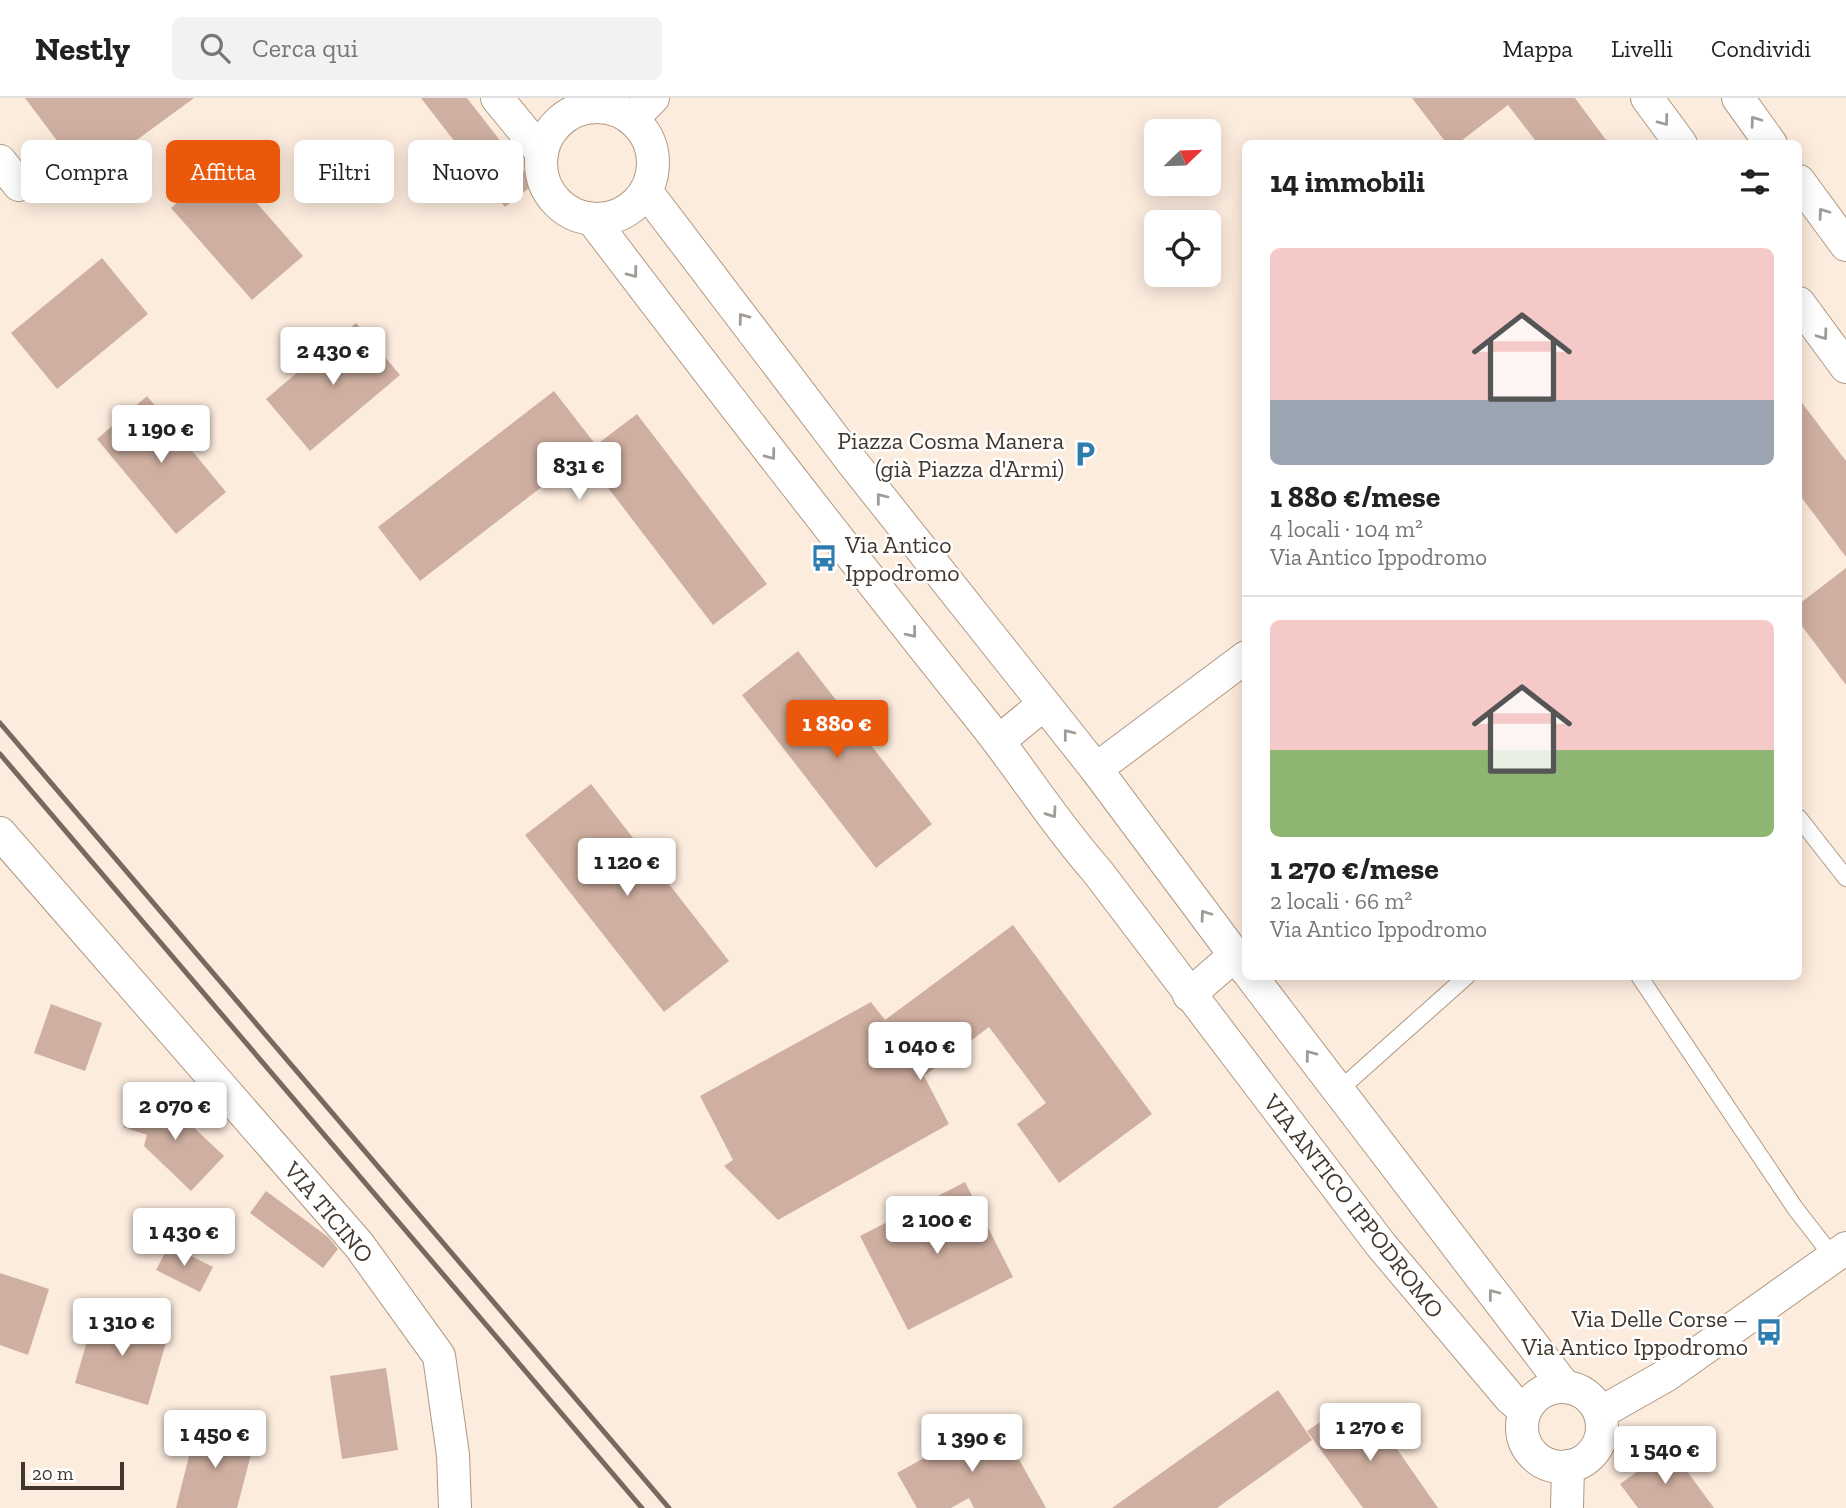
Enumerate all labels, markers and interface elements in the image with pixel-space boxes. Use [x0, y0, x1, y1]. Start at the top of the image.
search box [172, 17, 662, 80]
text: Nestly [35, 29, 130, 68]
icon: search [196, 29, 234, 67]
text: Cerca qui [252, 32, 358, 64]
text: Mappa [1502, 34, 1573, 63]
text: Livelli [1611, 34, 1673, 63]
text: Condividi [1711, 34, 1811, 63]
one-way arrow [1655, 113, 1668, 126]
one-way arrow [1750, 116, 1763, 129]
north arrow [1144, 119, 1222, 196]
map controls [1144, 119, 1221, 287]
chip: Compra [21, 140, 152, 203]
chip: Affitta [166, 140, 280, 203]
chip: Filtri [294, 140, 394, 203]
chip: Nuovo [408, 140, 523, 203]
icon: filters [1736, 163, 1774, 201]
text: 14 immobili [1270, 164, 1425, 200]
one-way arrow [1818, 208, 1831, 221]
button: locate [1144, 210, 1221, 287]
one-way arrow [625, 266, 638, 278]
icon: home [1459, 294, 1585, 420]
one-way arrow [738, 313, 751, 325]
one-way arrow [1814, 327, 1827, 340]
pin: 2 430 € [268, 328, 398, 387]
text: 2 430 € [296, 336, 370, 364]
pin: 1 190 € [96, 406, 226, 465]
text: 1 190 € [128, 414, 194, 442]
place label: Piazza Cosma Manera (già Piazza d'Armi) [837, 426, 1064, 483]
parking icon: Piazza Cosma Manera (già Piazza d'Armi) [1070, 439, 1100, 469]
pin: 831 € [530, 442, 628, 502]
one-way arrow [762, 447, 775, 459]
text: 831 € [553, 451, 605, 479]
text: 1 880 €/mese [1270, 479, 1440, 515]
one-way arrow [877, 494, 889, 507]
text: 4 locali · 104 m² [1270, 515, 1423, 543]
place label: Via Antico Ippodromo [844, 530, 960, 587]
bus stop icon: Via Antico Ippodromo [809, 543, 839, 573]
text: Via Antico Ippodromo [1270, 543, 1487, 571]
one-way arrow [903, 626, 916, 638]
icon: home [1459, 666, 1585, 792]
pin: 1 880 € [772, 700, 902, 760]
text: 1 880 € [802, 709, 872, 737]
one-way arrow [1064, 729, 1077, 741]
one-way arrow [1043, 805, 1056, 818]
pin: 1 120 € [562, 838, 692, 898]
text: 1 120 € [594, 847, 660, 875]
text: 1 270 €/mese [1270, 851, 1439, 887]
text: 2 locali · 66 m² [1270, 887, 1412, 915]
one-way arrow [1201, 910, 1214, 923]
text: Via Antico Ippodromo [1270, 915, 1487, 943]
pin: 1 040 € [855, 1023, 985, 1082]
text: 1 040 € [884, 1031, 956, 1059]
one-way arrow [1306, 1050, 1319, 1062]
pin: 2 070 € [110, 1082, 240, 1142]
street label: VIA ANTICO IPPODROMO [1257, 1088, 1450, 1324]
text: 2 070 € [139, 1091, 211, 1119]
street label: VIA TICINO [278, 1155, 380, 1269]
pin: 2 100 € [872, 1196, 1002, 1256]
text: 2 100 € [902, 1205, 972, 1233]
pin: 1 430 € [119, 1208, 249, 1268]
text: 1 430 € [149, 1217, 219, 1245]
one-way arrow [1488, 1289, 1501, 1302]
pin: 1 310 € [57, 1298, 187, 1358]
place label: Via Delle Corse – Via Antico Ippodromo [1521, 1304, 1748, 1361]
text: 1 310 € [89, 1307, 155, 1335]
bus stop icon: Via Delle Corse – Via Antico Ippodromo [1754, 1317, 1784, 1347]
pin: 1 270 € [1305, 1404, 1435, 1463]
pin: 1 450 € [150, 1410, 280, 1470]
text: 1 270 € [1336, 1412, 1404, 1440]
pin: 1 390 € [907, 1414, 1037, 1474]
text: 1 450 € [180, 1419, 250, 1447]
text: 1 390 € [937, 1423, 1007, 1451]
pin: 1 540 € [1600, 1426, 1730, 1486]
text: 1 540 € [1630, 1435, 1700, 1463]
scale bar [21, 1459, 124, 1491]
text: 20 m [32, 1462, 73, 1485]

